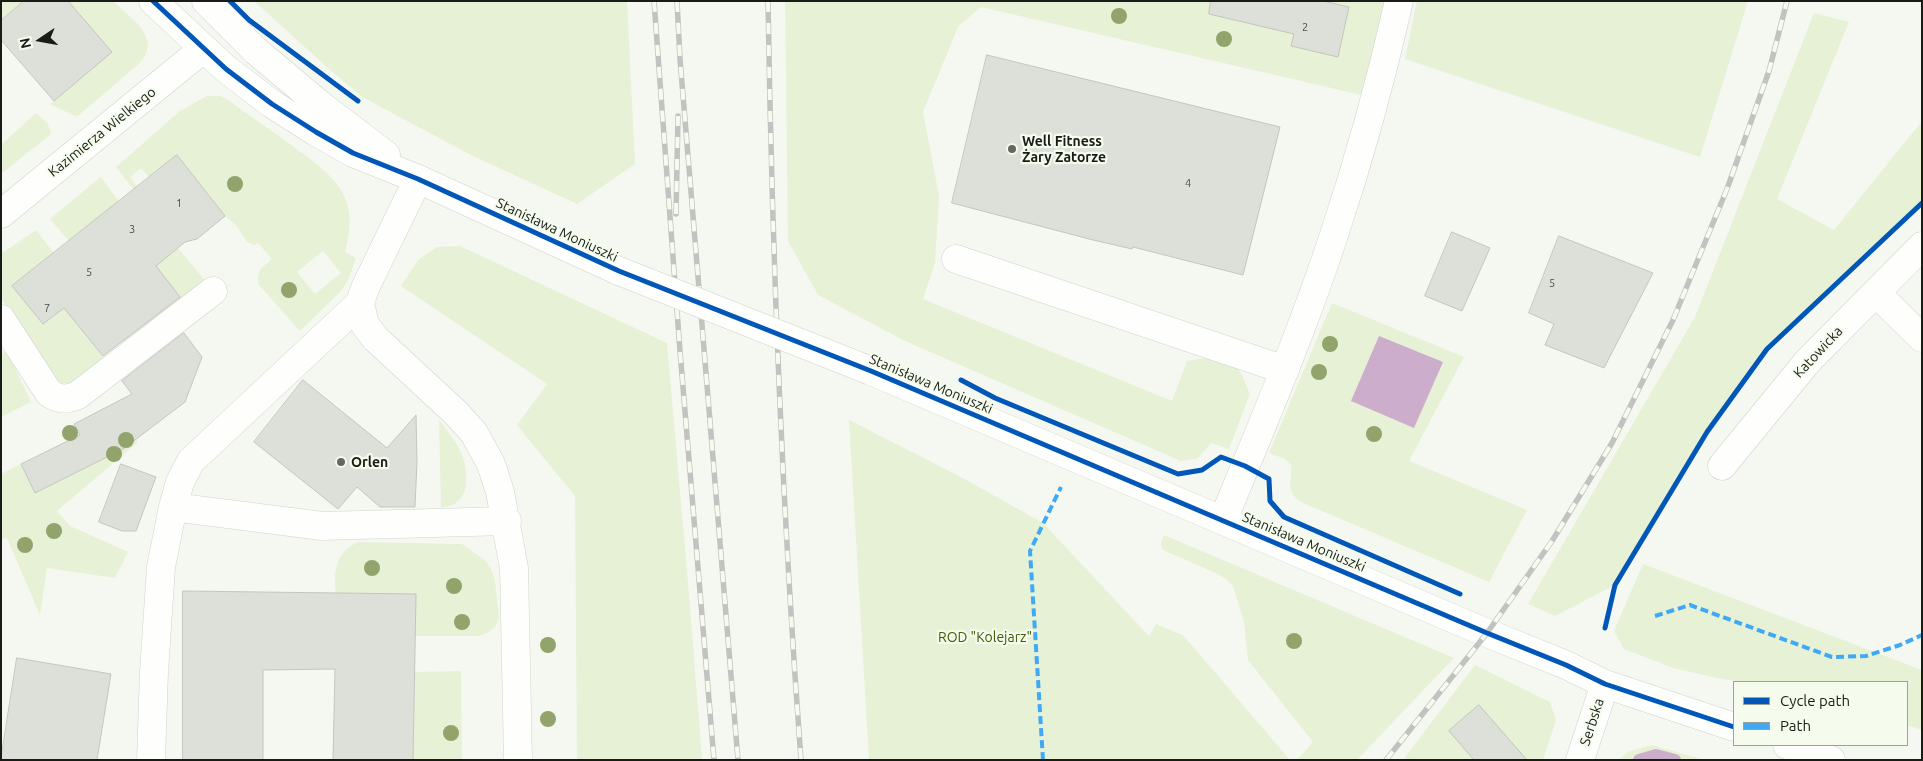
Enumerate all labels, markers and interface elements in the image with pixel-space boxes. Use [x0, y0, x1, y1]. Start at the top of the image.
north arrow [15, 15, 65, 65]
house number: 2 [1302, 20, 1308, 34]
text: N [16, 36, 34, 50]
street label: Kazimierza Wielkiego [45, 84, 159, 180]
place label: Well Fitness Żary Zatorze [1022, 133, 1106, 166]
marker: Well Fitness Żary Zatorze [1006, 143, 1018, 155]
house number: 4 [1185, 176, 1191, 190]
street label: Stanisława Moniuszki [493, 194, 621, 266]
house number: 1 [176, 196, 182, 210]
house number: 3 [129, 222, 135, 236]
house number: 5 [86, 265, 92, 279]
house number: 5 [1549, 276, 1555, 290]
house number: 7 [44, 301, 50, 315]
street label: Katowicka [1790, 323, 1846, 381]
street label: Stanisława Moniuszki [867, 350, 995, 418]
place label: Orlen [351, 454, 388, 470]
marker: Orlen [335, 456, 347, 468]
street label: Stanisława Moniuszki [1240, 508, 1368, 576]
park label: ROD "Kolejarz" [938, 629, 1032, 645]
legend [1733, 681, 1908, 746]
text: Cycle path [1780, 692, 1850, 709]
street label: Serbska [1576, 696, 1608, 748]
text: Path [1780, 717, 1811, 734]

